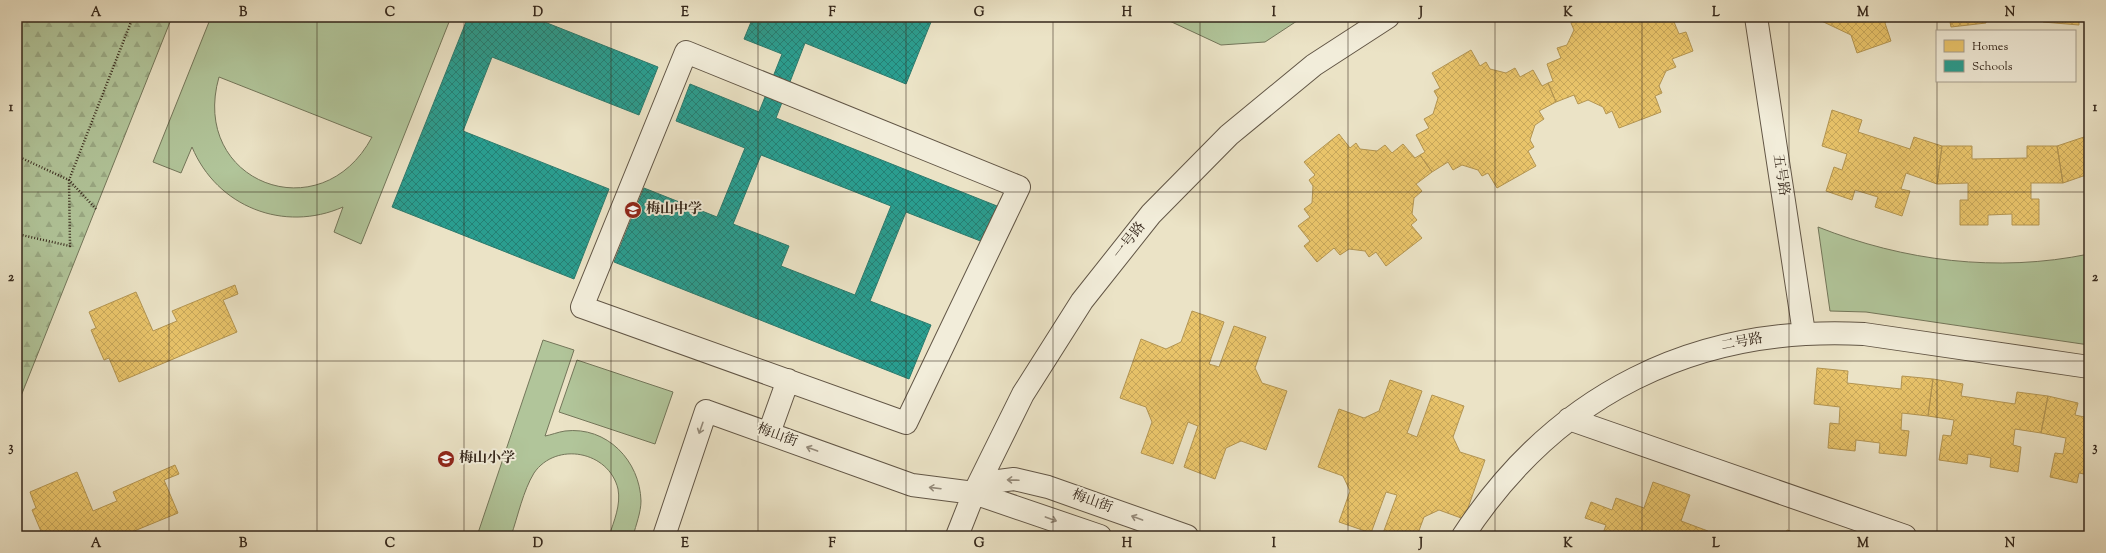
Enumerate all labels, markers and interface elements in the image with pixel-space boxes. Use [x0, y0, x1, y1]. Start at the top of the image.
text: A [91, 4, 102, 22]
text: B [239, 4, 248, 22]
text: C [385, 4, 395, 22]
text: D [533, 4, 543, 22]
text: E [681, 4, 689, 22]
text: F [828, 4, 836, 22]
text: G [974, 4, 985, 22]
text: H [1122, 4, 1133, 22]
text: I [1272, 4, 1277, 22]
text: J [1418, 4, 1423, 22]
text: K [1563, 4, 1573, 22]
text: L [1712, 4, 1720, 22]
text: M [1857, 4, 1869, 22]
text: N [2005, 4, 2016, 22]
legend [1936, 30, 2076, 82]
text: Homes [1972, 38, 2008, 56]
text: Schools [1972, 58, 2013, 76]
text: 1 [9, 99, 14, 117]
text: 1 [2093, 99, 2098, 117]
street label: 五号路 [1767, 153, 1793, 197]
school or university icon: 梅山中学 [623, 200, 643, 220]
place label: 梅山中学 [646, 200, 702, 220]
street label: 一号路 [1109, 218, 1151, 264]
text: 2 [8, 269, 15, 287]
text: 2 [2092, 269, 2099, 287]
street label: 二号路 [1719, 329, 1765, 357]
street label: 梅山街 [754, 419, 800, 453]
one-way arrow [696, 422, 704, 434]
text: 3 [8, 439, 14, 457]
text: 3 [2092, 439, 2098, 457]
one-way arrow [806, 445, 818, 453]
school or university icon: 梅山小学 [436, 449, 456, 469]
place label: 梅山小学 [459, 449, 515, 469]
one-way arrow [1007, 477, 1020, 484]
one-way arrow [929, 485, 942, 492]
street label: 梅山街 [1069, 485, 1115, 519]
one-way arrow [1131, 514, 1143, 522]
one-way arrow [1045, 515, 1057, 523]
text: A [91, 535, 102, 553]
text: B [239, 535, 248, 553]
text: C [385, 535, 395, 553]
text: D [533, 535, 543, 553]
text: E [681, 535, 689, 553]
text: F [828, 535, 836, 553]
text: G [974, 535, 985, 553]
text: H [1122, 535, 1133, 553]
text: I [1272, 535, 1277, 553]
text: J [1418, 535, 1423, 553]
text: K [1563, 535, 1573, 553]
text: L [1712, 535, 1720, 553]
text: M [1857, 535, 1869, 553]
text: N [2005, 535, 2016, 553]

